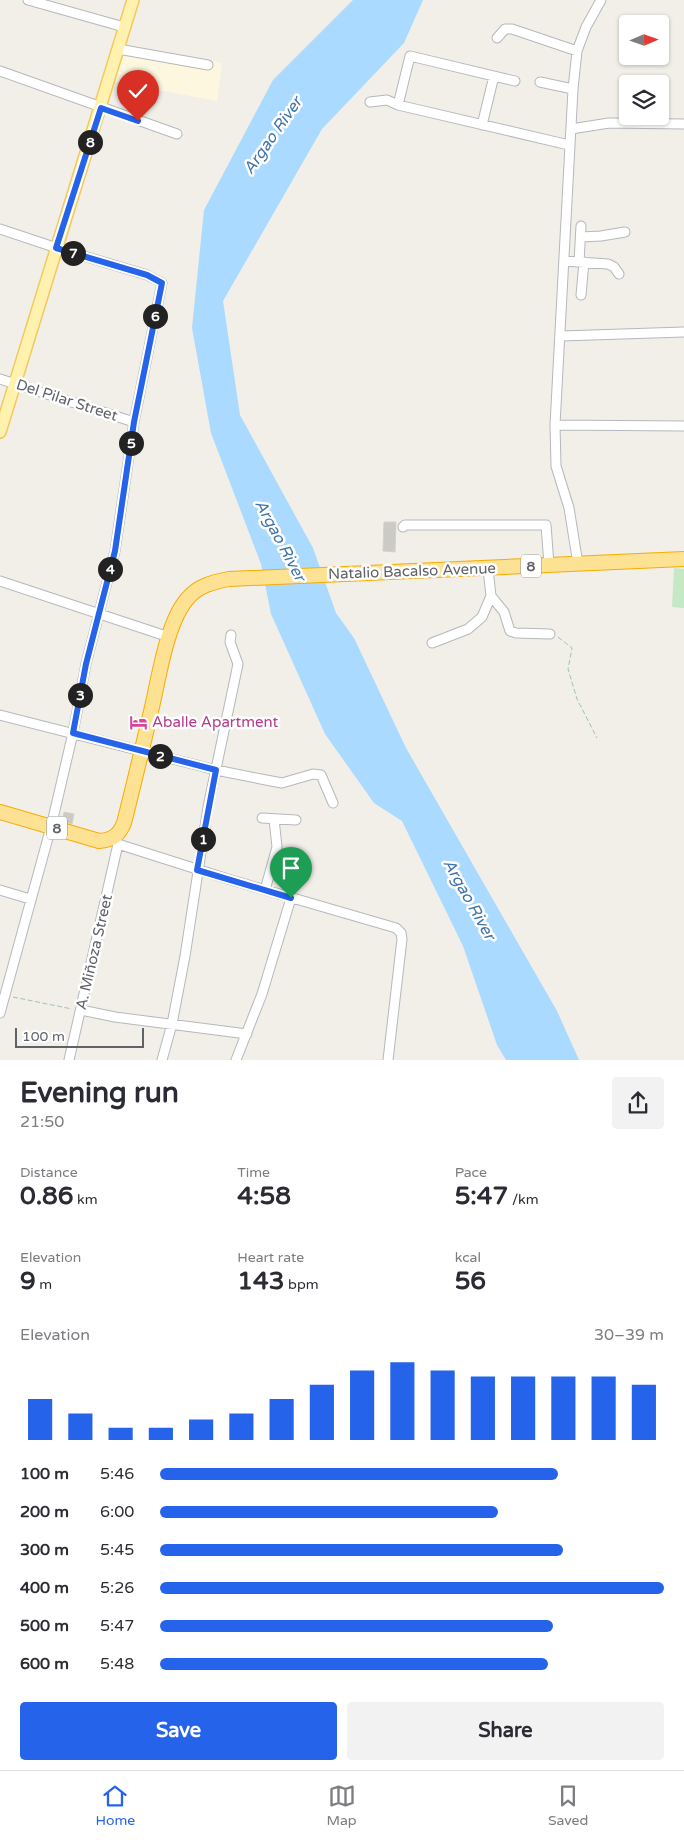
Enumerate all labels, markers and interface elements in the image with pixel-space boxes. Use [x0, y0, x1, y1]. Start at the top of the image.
north arrow [619, 15, 669, 65]
map controls [619, 15, 669, 125]
pin [117, 70, 159, 121]
button: layers [619, 75, 669, 125]
icon: check [124, 77, 152, 105]
water label: Argao River [239, 92, 308, 178]
pin: 8 [78, 130, 102, 154]
text: 8 [86, 134, 95, 151]
pin: 7 [60, 240, 86, 266]
text: 7 [69, 245, 78, 262]
pin: 6 [142, 304, 168, 328]
text: 6 [151, 308, 160, 325]
street label: Del Pilar Street [14, 375, 120, 425]
pin: 5 [118, 430, 144, 456]
text: 5 [127, 435, 136, 452]
water label: Argao River [250, 496, 311, 586]
road number: 8 [521, 554, 541, 578]
pin: 4 [98, 556, 122, 582]
street label: Natalio Bacalso Avenue [328, 559, 496, 583]
text: 4 [106, 561, 115, 578]
pin: 3 [68, 682, 92, 708]
text: 3 [76, 687, 85, 704]
hotel icon: Aballe Apartment [128, 712, 148, 732]
place label: Aballe Apartment [152, 713, 279, 731]
pin: 2 [148, 744, 172, 768]
text: 2 [156, 748, 165, 765]
road number: 8 [47, 816, 67, 840]
pin: 1 [190, 826, 216, 852]
text: 1 [199, 831, 208, 848]
pin [270, 847, 312, 898]
icon: arrive [277, 854, 305, 882]
water label: Argao River [439, 855, 501, 945]
street label: A. Miñoza Street [72, 892, 116, 1012]
scale bar [15, 1025, 144, 1048]
text: 100 m [22, 1028, 65, 1045]
text: Evening run [20, 1076, 179, 1110]
button: share [612, 1077, 664, 1129]
text: 21:50 [20, 1112, 64, 1132]
text: Distance [20, 1164, 78, 1181]
text: Time [237, 1164, 270, 1181]
text: Pace [455, 1164, 487, 1181]
text: 0.86 [20, 1181, 73, 1211]
text: 4:58 [237, 1181, 291, 1211]
text: 5:47 [455, 1181, 508, 1211]
text: km [73, 1191, 98, 1208]
text: /km [508, 1191, 539, 1208]
text: Elevation [20, 1249, 81, 1266]
text: Heart rate [237, 1249, 304, 1266]
text: kcal [455, 1249, 481, 1266]
text: 9 [20, 1266, 36, 1296]
text: 143 [237, 1266, 284, 1296]
text: 56 [455, 1266, 486, 1296]
text: m [36, 1276, 52, 1293]
text: bpm [284, 1276, 319, 1293]
text: Elevation [20, 1325, 90, 1345]
text: 30–39 m [594, 1325, 664, 1345]
text: 100 m [20, 1464, 69, 1484]
text: 5:46 [100, 1464, 134, 1484]
text: 200 m [20, 1502, 69, 1522]
text: 6:00 [100, 1502, 134, 1522]
text: 300 m [20, 1540, 69, 1560]
text: 5:45 [100, 1540, 134, 1560]
text: 400 m [20, 1578, 69, 1598]
text: 5:26 [100, 1578, 134, 1598]
text: 500 m [20, 1616, 69, 1636]
text: 5:47 [100, 1616, 134, 1636]
text: 600 m [20, 1654, 69, 1674]
text: 5:48 [100, 1654, 134, 1674]
button: Save [20, 1702, 337, 1760]
button: Share [347, 1702, 664, 1760]
tab: Home [96, 1782, 135, 1829]
tab: Map [326, 1782, 357, 1829]
tab: Saved [548, 1782, 588, 1829]

